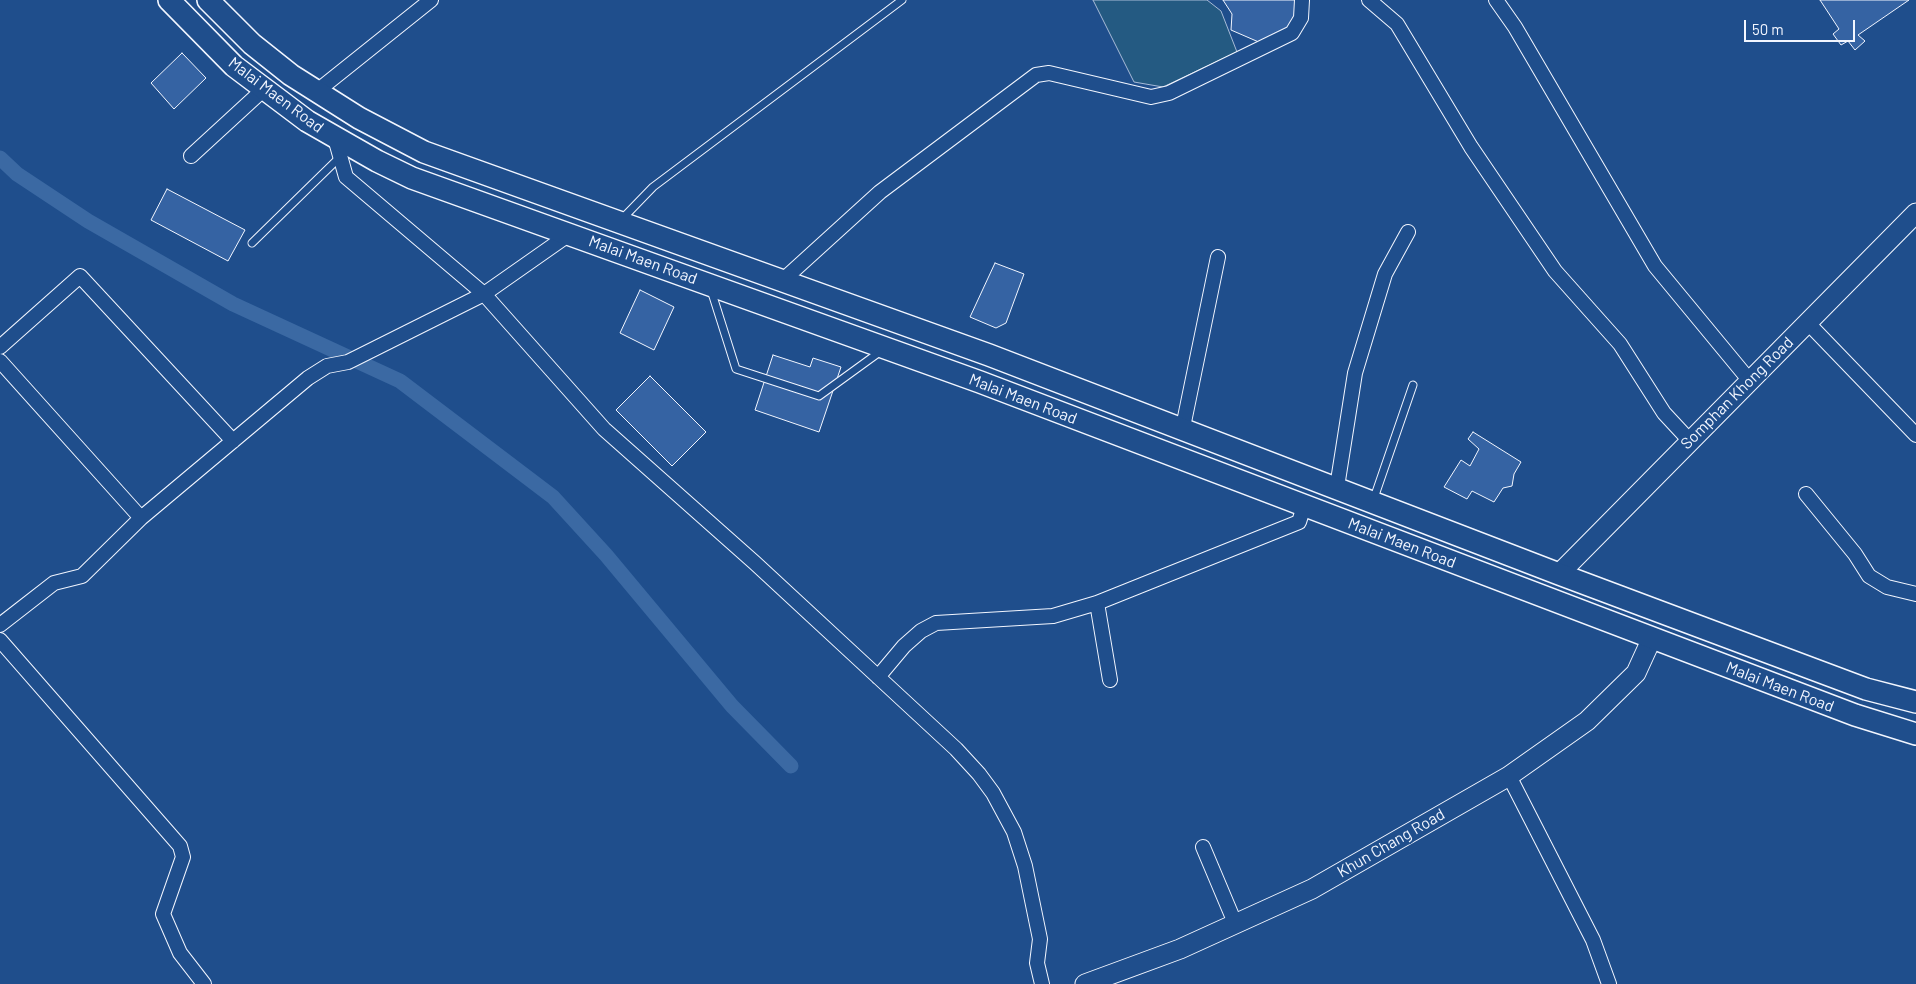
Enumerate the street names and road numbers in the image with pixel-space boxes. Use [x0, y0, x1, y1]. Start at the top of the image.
street label: Malai Maen Road [225, 53, 327, 137]
street label: Malai Maen Road [586, 231, 700, 289]
street label: Somphan Khong Road [1677, 333, 1797, 453]
street label: Malai Maen Road [966, 370, 1080, 428]
street label: Malai Maen Road [1345, 514, 1459, 572]
street label: Malai Maen Road [1723, 658, 1837, 716]
street label: Khun Chang Road [1334, 804, 1448, 882]

